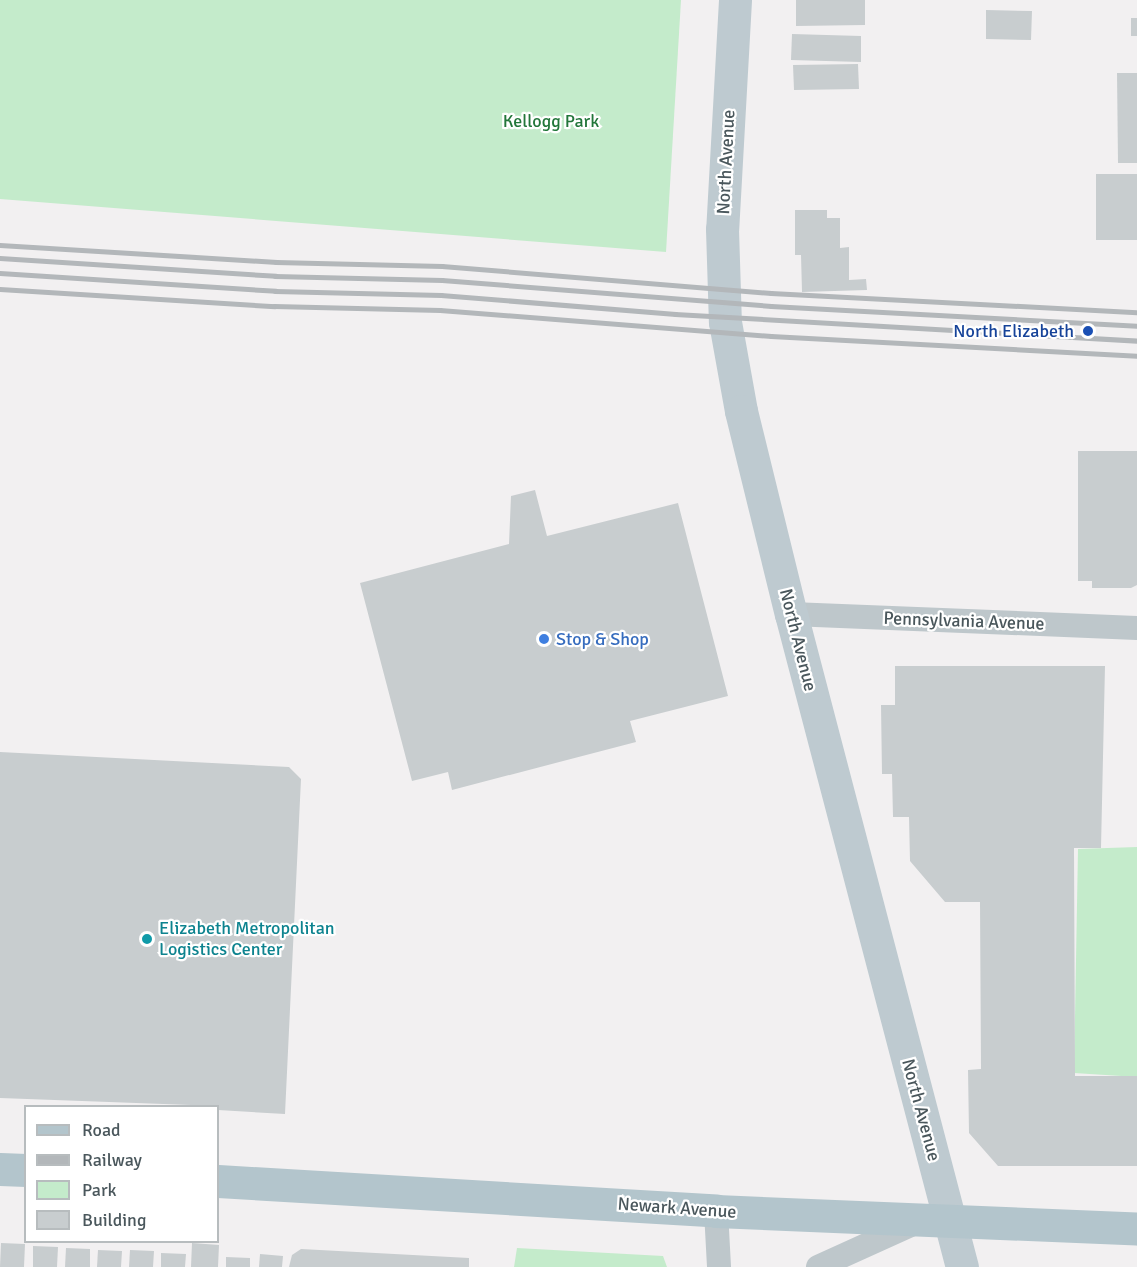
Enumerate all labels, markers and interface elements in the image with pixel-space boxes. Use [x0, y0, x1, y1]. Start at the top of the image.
street label: North Avenue [712, 109, 740, 215]
park label: Kellogg Park [503, 110, 599, 132]
place label: North Elizabeth [953, 320, 1074, 342]
marker: North Elizabeth [1079, 322, 1097, 340]
street label: North Avenue [775, 586, 821, 694]
street label: Pennsylvania Avenue [883, 607, 1045, 635]
place label: Stop & Shop [556, 628, 649, 650]
marker: Stop & Shop [537, 632, 551, 646]
place label: Elizabeth Metropolitan Logistics Center [159, 918, 335, 960]
marker: Elizabeth Metropolitan Logistics Center [140, 932, 154, 946]
street label: North Avenue [897, 1057, 945, 1163]
legend [24, 1105, 219, 1243]
text: Road [82, 1119, 121, 1141]
text: Railway [82, 1149, 142, 1171]
text: Park [82, 1179, 117, 1201]
street label: Newark Avenue [617, 1193, 737, 1223]
text: Building [82, 1209, 146, 1231]

